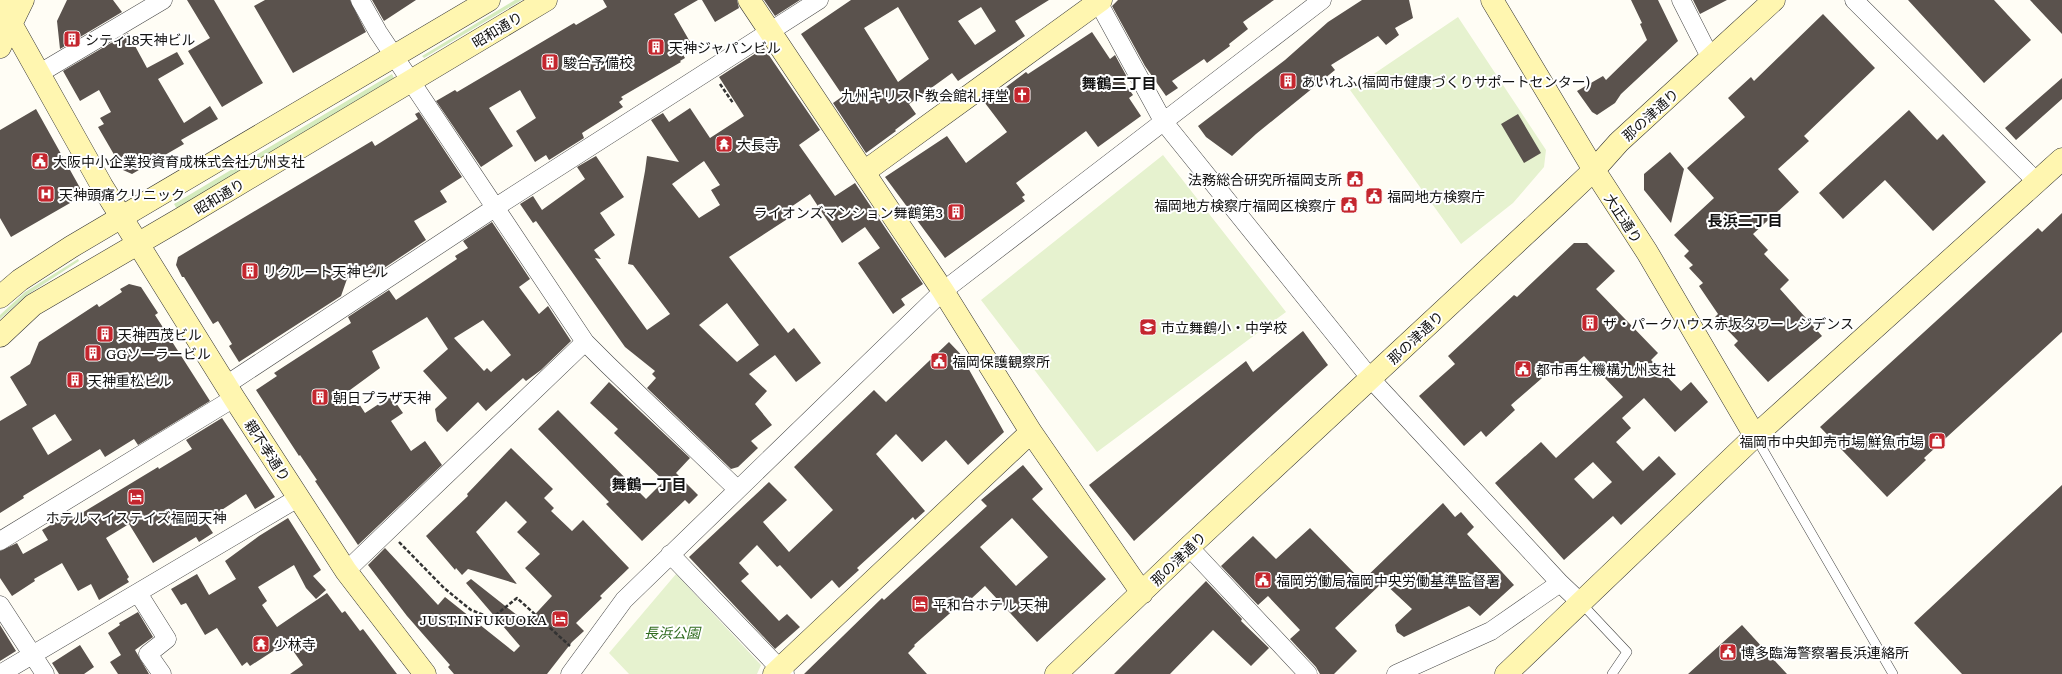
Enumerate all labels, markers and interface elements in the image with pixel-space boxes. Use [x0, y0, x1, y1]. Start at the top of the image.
street label: 昭和通り [468, 6, 526, 52]
building icon: シティ18天神ビル [62, 29, 82, 49]
place label: シティ18天神ビル [85, 29, 196, 49]
building icon: 天神ジャパンビル [646, 37, 666, 57]
place label: 天神ジャパンビル [669, 37, 781, 57]
building icon: 駿台予備校 [540, 52, 560, 72]
place label: 駿台予備校 [563, 52, 633, 72]
district label: 舞鶴二丁目 [1081, 71, 1157, 94]
building icon: あいれふ(福岡市健康づくりサポートセンター) [1278, 71, 1298, 91]
place label: あいれふ(福岡市健康づくりサポートセンター) [1301, 71, 1590, 91]
street label: 那の津通り [1617, 83, 1683, 145]
place label: 九州キリスト教会館礼拝堂 [841, 85, 1009, 105]
church icon: 九州キリスト教会館礼拝堂 [1012, 85, 1032, 105]
temple icon: 大長寺 [714, 134, 734, 154]
place label: 大長寺 [737, 134, 779, 154]
public building icon: 大阪中小企業投資育成株式会社九州支社 [30, 151, 50, 171]
place label: 大阪中小企業投資育成株式会社九州支社 [53, 151, 305, 171]
place label: 法務総合研究所福岡支所 [1188, 169, 1342, 189]
public building icon: 法務総合研究所福岡支所 [1345, 169, 1365, 189]
street label: 昭和通り [190, 173, 248, 219]
hospital icon: 天神頭痛クリニック [36, 184, 56, 204]
place label: 天神頭痛クリニック [59, 184, 185, 204]
public building icon: 福岡地方検察庁 [1364, 186, 1384, 206]
place label: 福岡地方検察庁 [1387, 186, 1485, 206]
street label: 大正通り [1600, 189, 1648, 247]
place label: 福岡地方検察庁福岡区検察庁 [1154, 195, 1336, 215]
public building icon: 福岡地方検察庁福岡区検察庁 [1339, 195, 1359, 215]
place label: ライオンズマンション舞鶴第3 [754, 202, 943, 222]
building icon: ライオンズマンション舞鶴第3 [946, 202, 966, 222]
district label: 長浜二丁目 [1707, 208, 1783, 231]
building icon: リクルート天神ビル [240, 261, 260, 281]
place label: リクルート天神ビル [263, 261, 389, 281]
street label: 那の津通り [1383, 306, 1447, 368]
building icon: ザ・パークハウス赤坂タワーレジデンス [1580, 313, 1600, 333]
place label: ザ・パークハウス赤坂タワーレジデンス [1603, 313, 1854, 333]
school or university icon: 市立舞鶴小・中学校 [1138, 317, 1158, 337]
place label: 市立舞鶴小・中学校 [1161, 317, 1287, 337]
building icon: 天神西茂ビル [95, 324, 115, 344]
place label: 天神西茂ビル [118, 324, 202, 344]
building icon: GGソーラービル [83, 343, 103, 363]
place label: GGソーラービル [106, 343, 211, 363]
public building icon: 福岡保護観察所 [929, 351, 949, 371]
place label: 福岡保護観察所 [952, 351, 1050, 371]
public building icon: 都市再生機構九州支社 [1513, 359, 1533, 379]
place label: 都市再生機構九州支社 [1536, 359, 1676, 379]
building icon: 天神重松ビル [65, 370, 85, 390]
place label: 天神重松ビル [88, 370, 172, 390]
building icon: 朝日プラザ天神 [310, 387, 330, 407]
place label: 朝日プラザ天神 [333, 387, 431, 407]
street label: 親不孝通り [241, 415, 295, 485]
place label: 福岡市中央卸売市場 鮮魚市場 [1739, 431, 1924, 451]
shop icon: 福岡市中央卸売市場 鮮魚市場 [1927, 431, 1947, 451]
district label: 舞鶴一丁目 [611, 472, 687, 495]
hotel icon: ホテルマイステイズ福岡天神 [126, 487, 146, 507]
place label: ホテルマイステイズ福岡天神 [45, 507, 227, 527]
street label: 那の津通り [1146, 526, 1210, 590]
public building icon: 福岡労働局福岡中央労働基準監督署 [1253, 570, 1273, 590]
place label: 福岡労働局福岡中央労働基準監督署 [1276, 570, 1500, 590]
hotel icon: 平和台ホテル 天神 [910, 594, 930, 614]
place label: 平和台ホテル 天神 [933, 594, 1048, 614]
place label: JUSTINFUKUOKA [419, 609, 548, 629]
hotel icon: JUSTINFUKUOKA [550, 609, 570, 629]
park label: 長浜公園 [644, 622, 702, 642]
temple icon: 少林寺 [251, 634, 271, 654]
place label: 少林寺 [274, 634, 316, 654]
public building icon: 博多臨海警察署長浜連絡所 [1718, 642, 1738, 662]
place label: 博多臨海警察署長浜連絡所 [1741, 642, 1909, 662]

